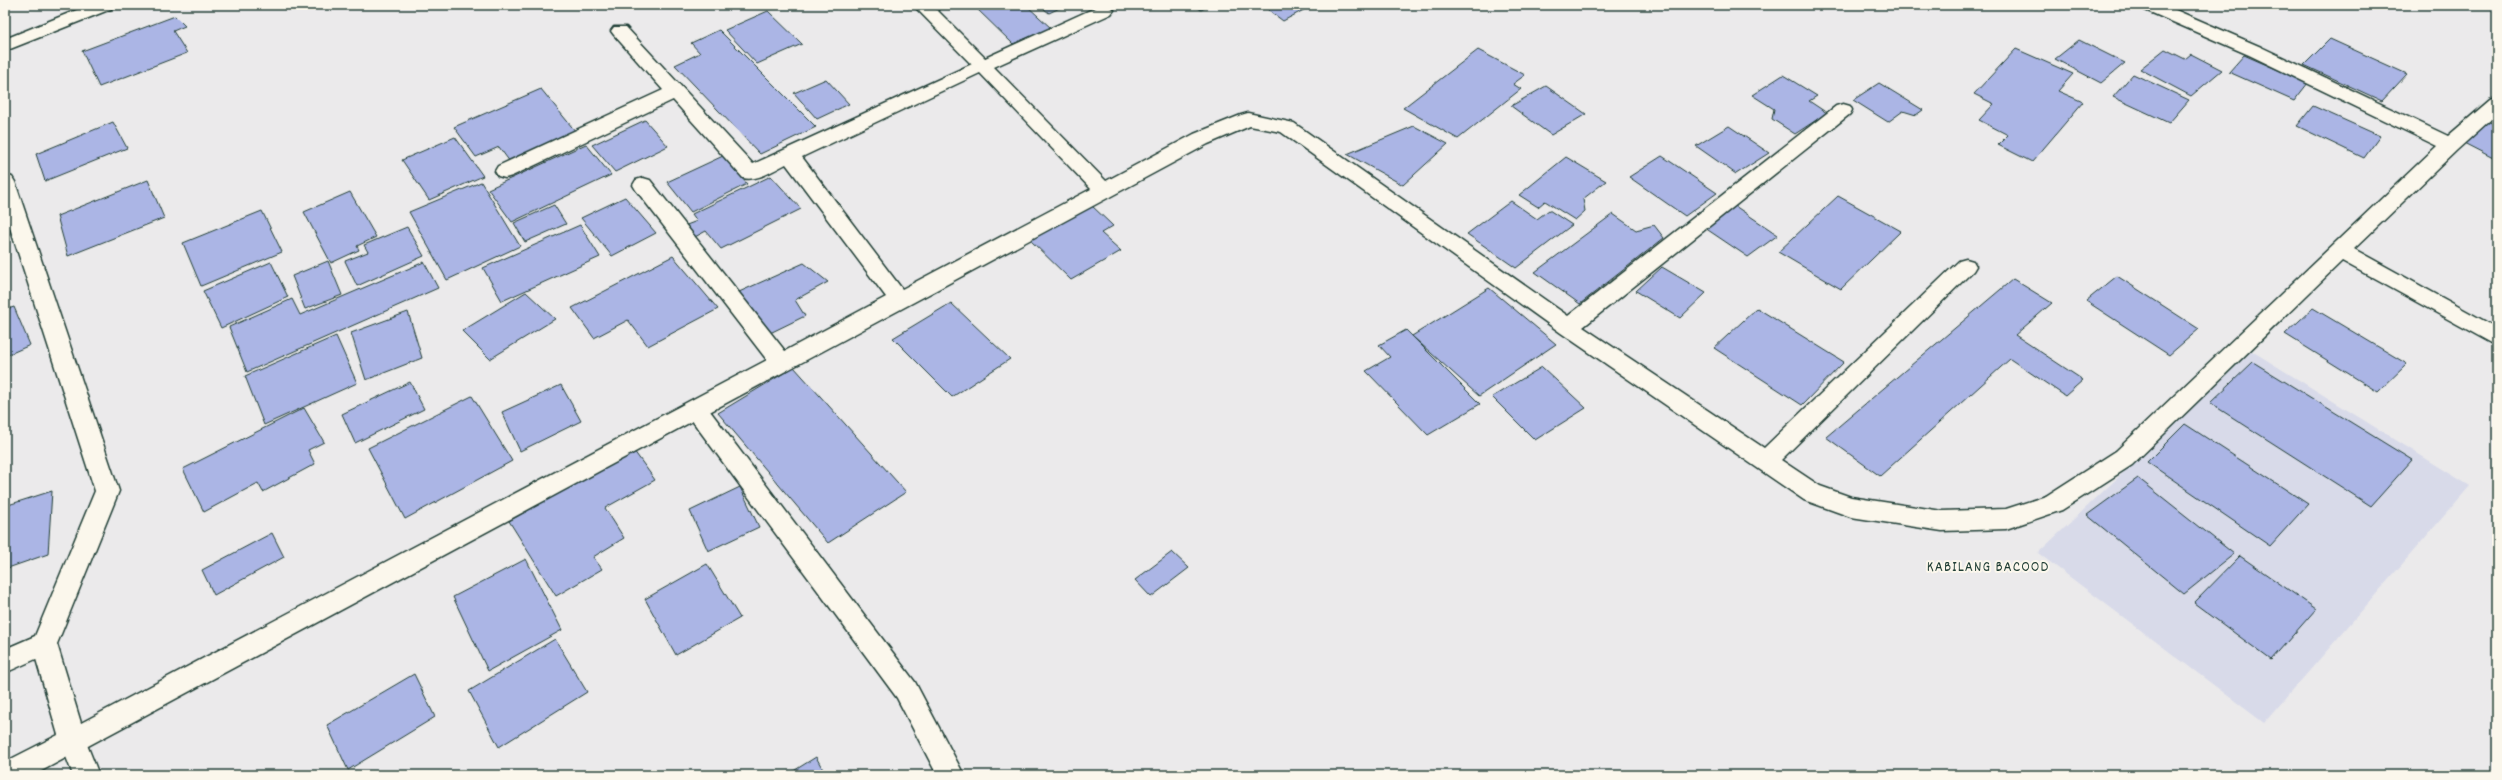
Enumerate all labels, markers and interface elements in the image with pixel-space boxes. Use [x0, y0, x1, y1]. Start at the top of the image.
district label: KABILANG BACOOD [1927, 557, 2049, 579]

